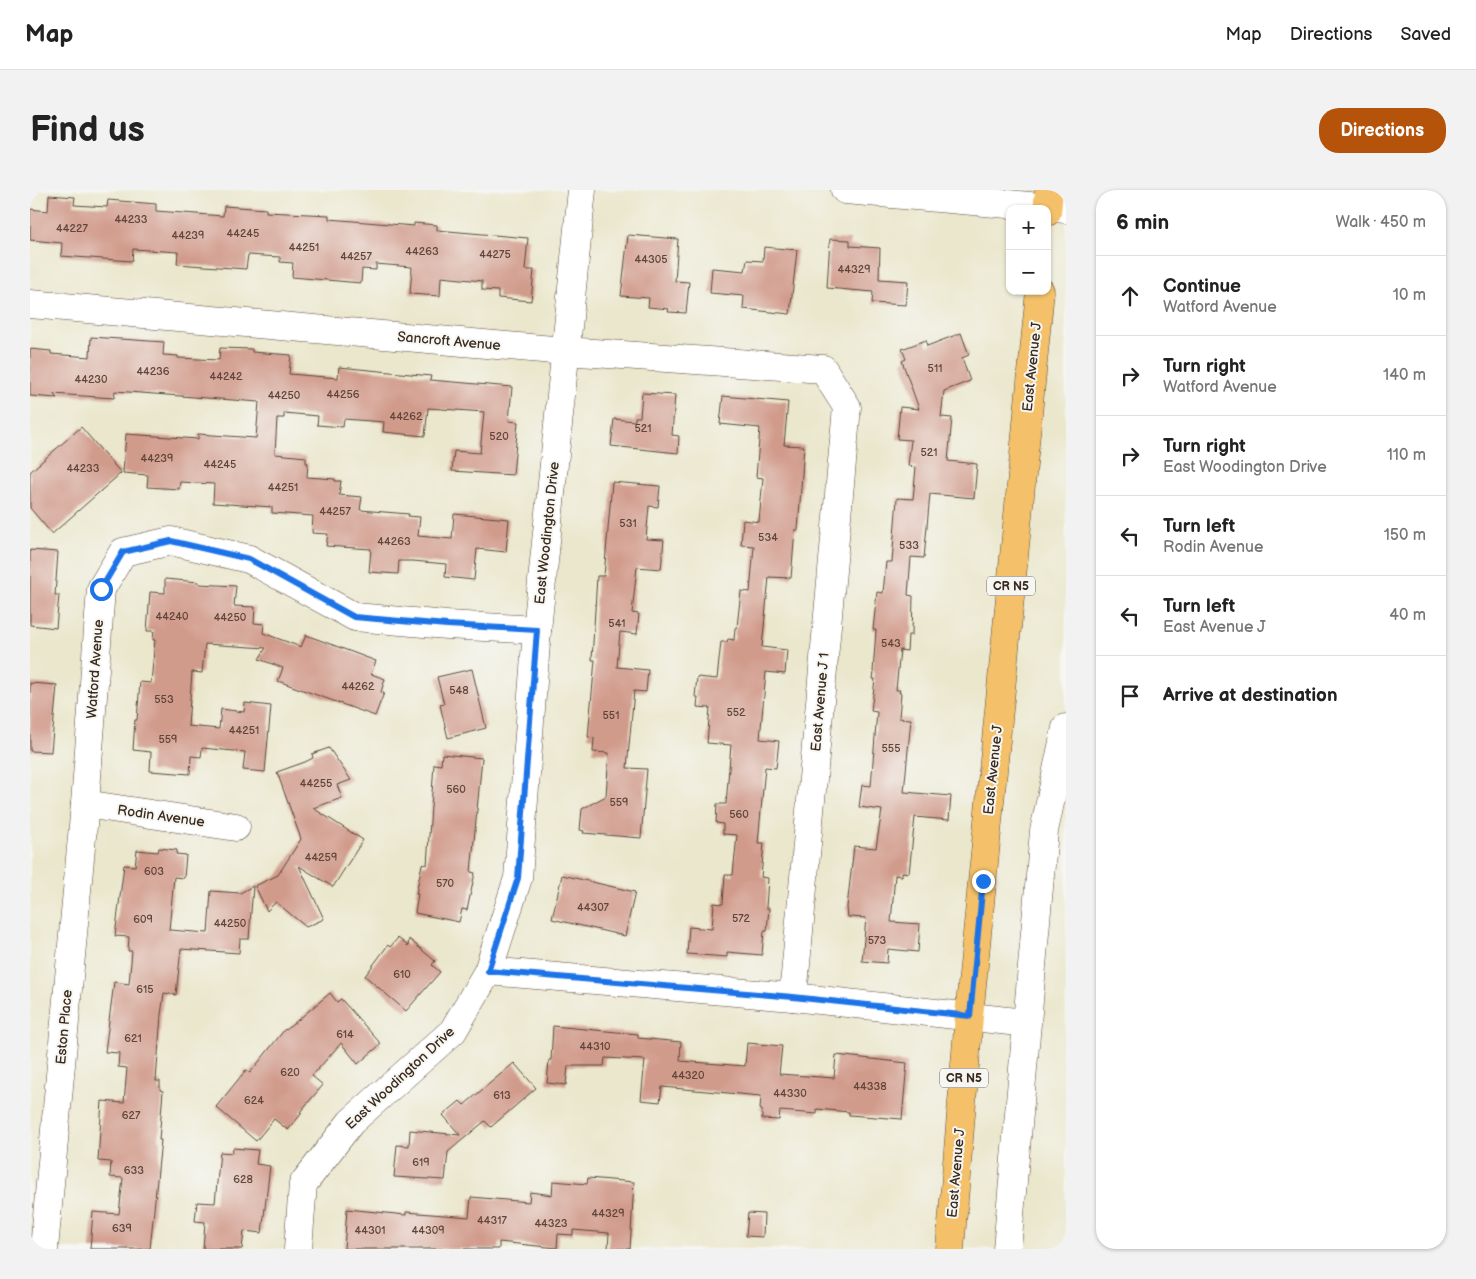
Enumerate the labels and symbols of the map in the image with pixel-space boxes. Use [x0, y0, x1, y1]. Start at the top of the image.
house number: 44233 [114, 213, 148, 226]
house number: 44227 [56, 222, 88, 235]
house number: 44245 [227, 227, 259, 240]
house number: 44239 [172, 229, 204, 242]
house number: 44251 [289, 241, 319, 254]
house number: 44263 [405, 245, 439, 258]
house number: 44275 [479, 248, 511, 261]
house number: 44257 [340, 250, 372, 263]
house number: 44305 [635, 253, 667, 266]
house number: 44329 [837, 263, 871, 276]
street label: East Avenue J [1019, 321, 1045, 413]
street label: Sancroft Avenue [397, 328, 501, 354]
house number: 511 [928, 362, 942, 375]
house number: 44236 [136, 365, 170, 378]
house number: 44242 [210, 370, 243, 383]
house number: 44230 [75, 373, 108, 386]
house number: 44256 [327, 388, 360, 401]
house number: 44250 [268, 389, 301, 402]
house number: 44262 [389, 410, 423, 423]
house number: 521 [635, 422, 651, 435]
house number: 520 [489, 430, 509, 443]
house number: 521 [921, 446, 937, 459]
house number: 44239 [141, 452, 173, 465]
house number: 44245 [204, 458, 236, 471]
street label: East Woodington Drive [531, 461, 563, 605]
house number: 44233 [66, 462, 100, 475]
house number: 44251 [268, 481, 298, 494]
house number: 44257 [319, 505, 351, 518]
house number: 531 [619, 517, 637, 530]
house number: 534 [758, 531, 778, 544]
house number: 44263 [377, 535, 411, 548]
house number: 533 [899, 539, 919, 552]
road number: CR N5 [987, 576, 1035, 596]
route start [90, 578, 113, 601]
house number: 44240 [156, 610, 189, 623]
house number: 44250 [214, 611, 247, 624]
house number: 541 [608, 617, 626, 630]
street label: Watford Avenue [83, 619, 107, 719]
house number: 543 [881, 637, 901, 650]
street label: East Avenue J 1 [807, 652, 833, 752]
house number: 44262 [341, 680, 375, 693]
house number: 548 [449, 684, 469, 697]
house number: 553 [154, 693, 174, 706]
house number: 552 [726, 706, 746, 719]
house number: 551 [603, 709, 619, 722]
house number: 44251 [229, 724, 259, 737]
street label: East Avenue J [980, 724, 1006, 816]
house number: 559 [159, 733, 177, 746]
house number: 555 [882, 742, 900, 755]
house number: 44255 [300, 777, 332, 790]
house number: 560 [446, 783, 466, 796]
house number: 559 [610, 796, 628, 809]
street label: Rodin Avenue [116, 801, 206, 831]
house number: 560 [729, 808, 749, 821]
house number: 44259 [305, 851, 337, 864]
house number: 603 [144, 865, 164, 878]
route end [972, 870, 995, 893]
house number: 570 [436, 877, 455, 890]
house number: 44307 [577, 901, 610, 914]
house number: 572 [732, 912, 751, 925]
house number: 609 [133, 913, 153, 926]
house number: 44250 [214, 917, 247, 930]
house number: 573 [868, 934, 886, 947]
house number: 610 [393, 968, 411, 981]
house number: 615 [136, 983, 154, 996]
street label: Eston Place [52, 989, 76, 1065]
street label: East Woodington Drive [342, 1023, 458, 1133]
house number: 614 [336, 1028, 354, 1041]
house number: 621 [124, 1032, 142, 1045]
house number: 44310 [580, 1040, 611, 1053]
house number: 620 [280, 1066, 300, 1079]
road number: CR N5 [940, 1068, 988, 1088]
house number: 44320 [671, 1069, 705, 1082]
house number: 44338 [853, 1080, 887, 1093]
house number: 44330 [773, 1087, 807, 1100]
house number: 613 [493, 1089, 511, 1102]
house number: 624 [244, 1094, 264, 1107]
house number: 627 [122, 1109, 141, 1122]
street label: East Avenue J [944, 1127, 968, 1218]
house number: 619 [412, 1156, 430, 1169]
house number: 633 [124, 1164, 144, 1177]
house number: 628 [233, 1173, 253, 1186]
house number: 44329 [591, 1207, 625, 1220]
house number: 44317 [477, 1214, 508, 1227]
house number: 44323 [534, 1217, 568, 1230]
house number: 639 [112, 1222, 132, 1235]
house number: 44301 [355, 1224, 385, 1237]
house number: 44309 [411, 1224, 445, 1237]

